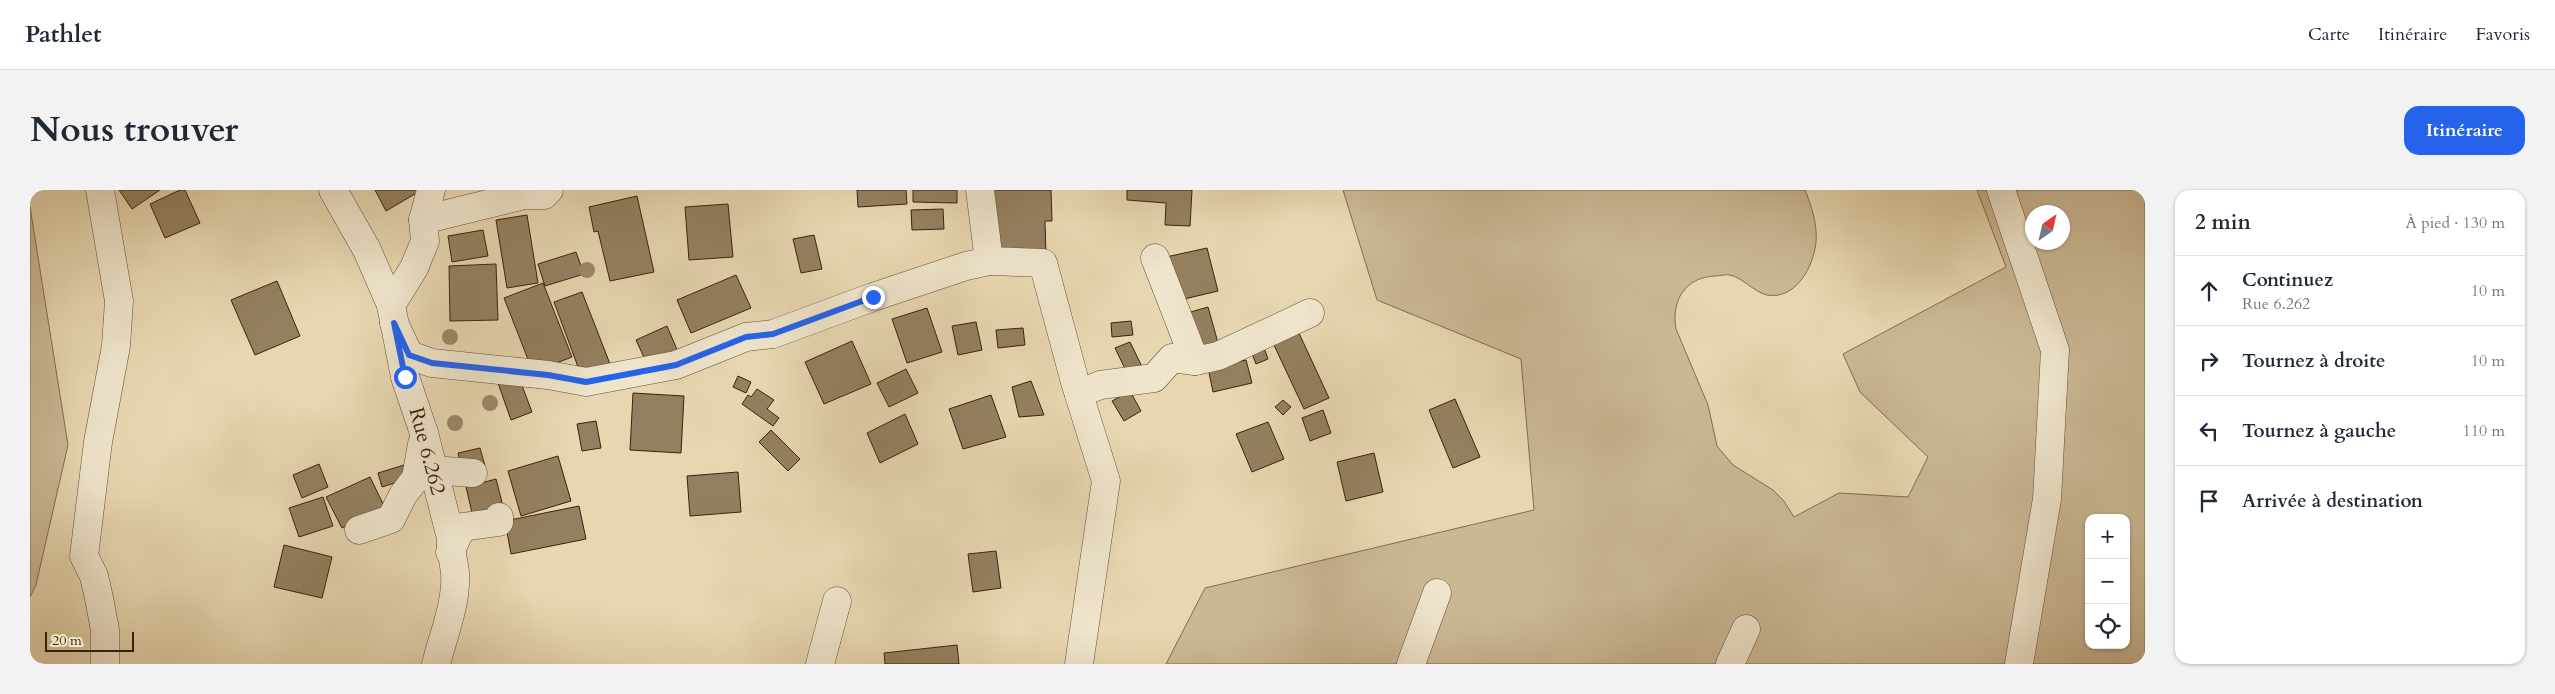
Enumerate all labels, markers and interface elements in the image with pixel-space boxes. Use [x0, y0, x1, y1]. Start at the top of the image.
text: Pathlet [25, 18, 102, 51]
text: Carte [2308, 22, 2350, 47]
text: Itinéraire [2378, 22, 2447, 47]
text: Favoris [2475, 22, 2530, 47]
text: Nous trouver [30, 106, 238, 154]
button: Itinéraire [2404, 106, 2525, 155]
north arrow [2025, 205, 2070, 250]
text: 2 min [2195, 208, 2251, 237]
text: À pied · 130 m [2405, 212, 2505, 234]
text: Continuez [2242, 267, 2333, 293]
icon: ahead [2195, 277, 2223, 305]
text: 10 m [2471, 280, 2505, 302]
route end [862, 286, 885, 309]
text: Rue 6.262 [2242, 293, 2310, 315]
icon: right [2195, 347, 2223, 375]
text: Tournez à droite [2242, 348, 2385, 374]
text: 10 m [2471, 350, 2505, 372]
route start [394, 366, 417, 389]
street label: Rue 6.262 [401, 404, 453, 498]
icon: left [2195, 417, 2223, 445]
text: Tournez à gauche [2242, 418, 2396, 444]
text: 110 m [2463, 420, 2505, 442]
icon: arrive [2195, 487, 2223, 515]
text: Arrivée à destination [2242, 488, 2423, 514]
map controls [2085, 514, 2130, 649]
button: + [2085, 514, 2130, 559]
button: − [2085, 559, 2130, 604]
button: locate [2085, 604, 2130, 649]
scale bar [45, 629, 134, 652]
text: 20 m [52, 631, 82, 650]

